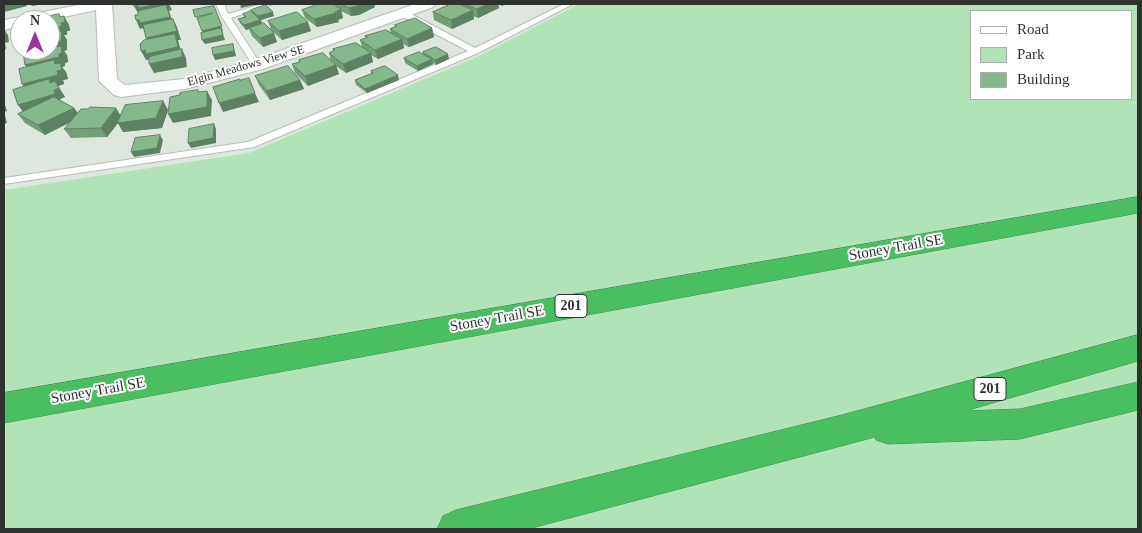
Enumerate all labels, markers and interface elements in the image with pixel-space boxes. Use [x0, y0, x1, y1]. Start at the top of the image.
north arrow [10, 10, 60, 60]
legend [970, 10, 1132, 100]
text: N [30, 13, 40, 28]
text: Road [1017, 21, 1049, 37]
street label: Elgin Meadows View SE [186, 42, 306, 90]
text: Park [1017, 46, 1045, 62]
text: Building [1017, 71, 1070, 87]
street label: Stoney Trail SE [848, 231, 944, 265]
road number: 201 [555, 294, 587, 318]
street label: Stoney Trail SE [449, 302, 545, 336]
street label: Stoney Trail SE [50, 374, 146, 408]
road number: 201 [974, 378, 1006, 400]

